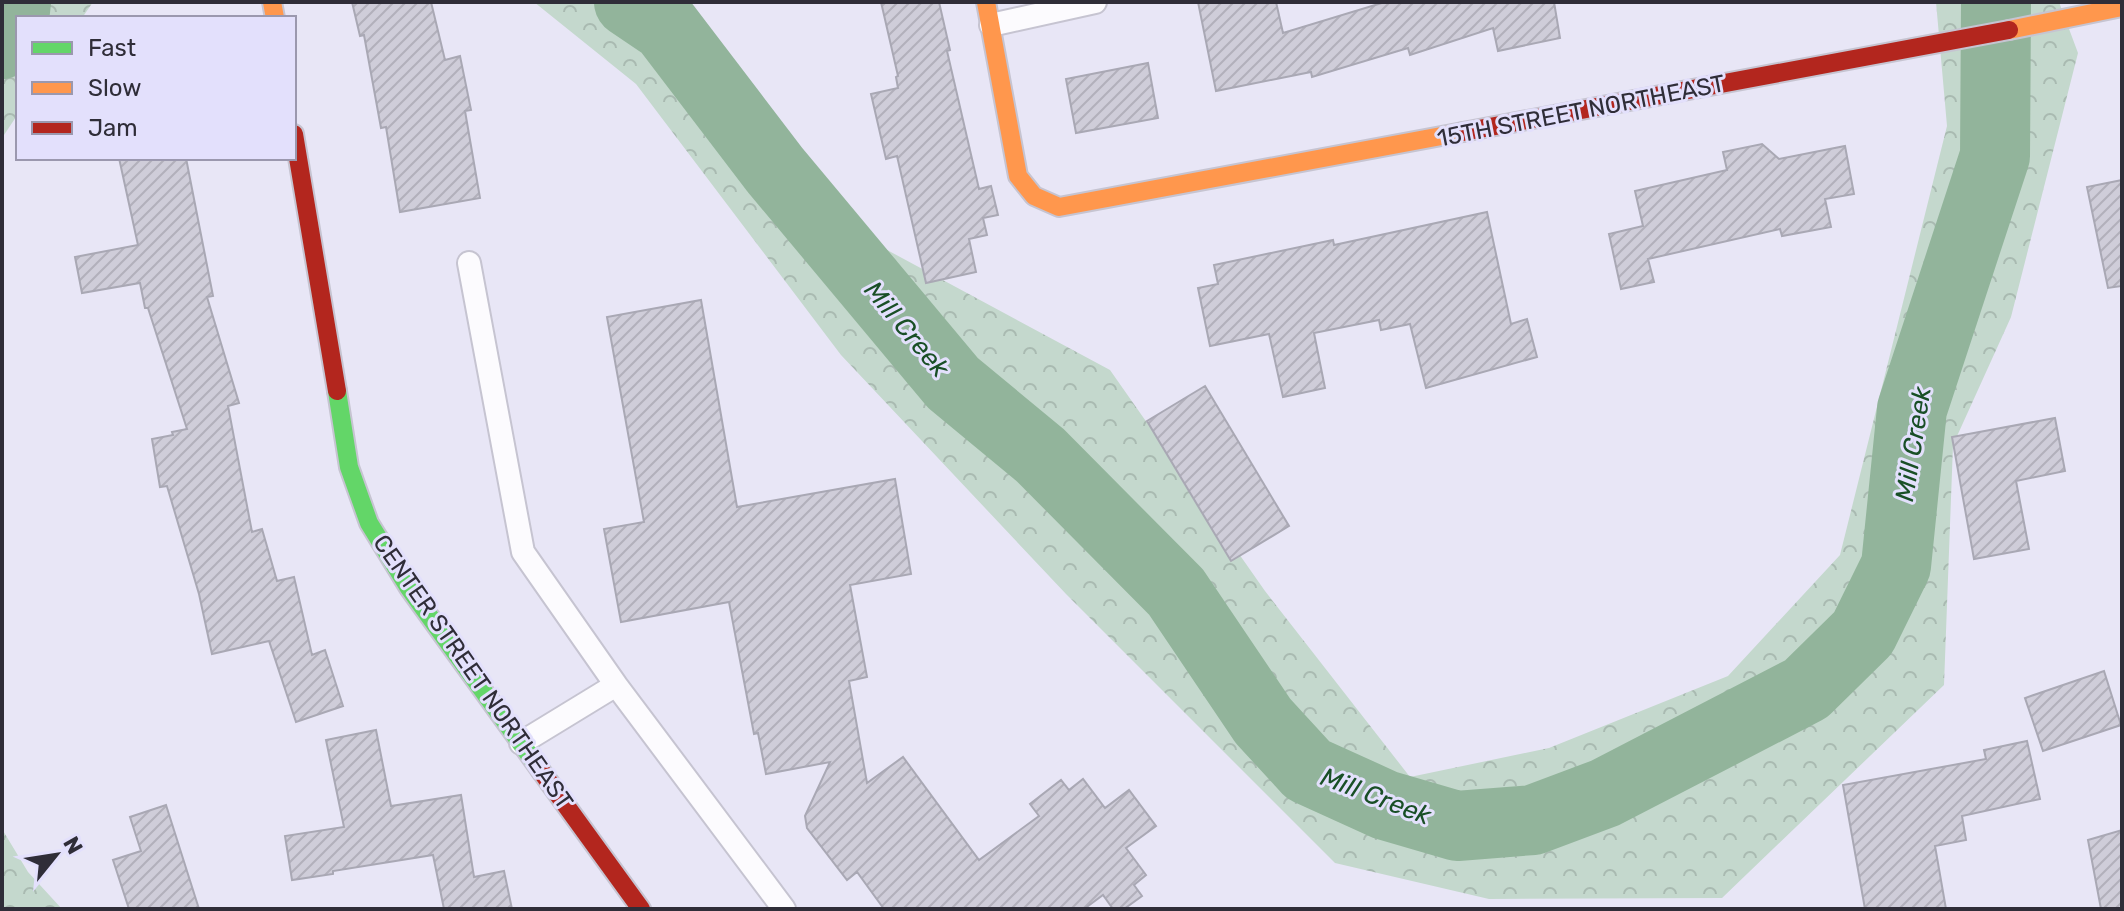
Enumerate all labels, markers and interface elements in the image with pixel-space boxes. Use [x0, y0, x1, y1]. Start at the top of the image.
legend [16, 16, 296, 160]
text: Fast [88, 34, 136, 62]
street label: 15TH STREET NORTHEAST [1435, 69, 1727, 153]
text: Slow [88, 74, 141, 102]
text: Jam [88, 114, 138, 142]
water label: Mill Creek [858, 275, 956, 384]
water label: Mill Creek [1889, 384, 1938, 504]
street label: CENTER STREET NORTHEAST [367, 529, 579, 815]
water label: Mill Creek [1316, 761, 1436, 832]
north arrow [16, 815, 96, 895]
text: N [57, 832, 89, 859]

